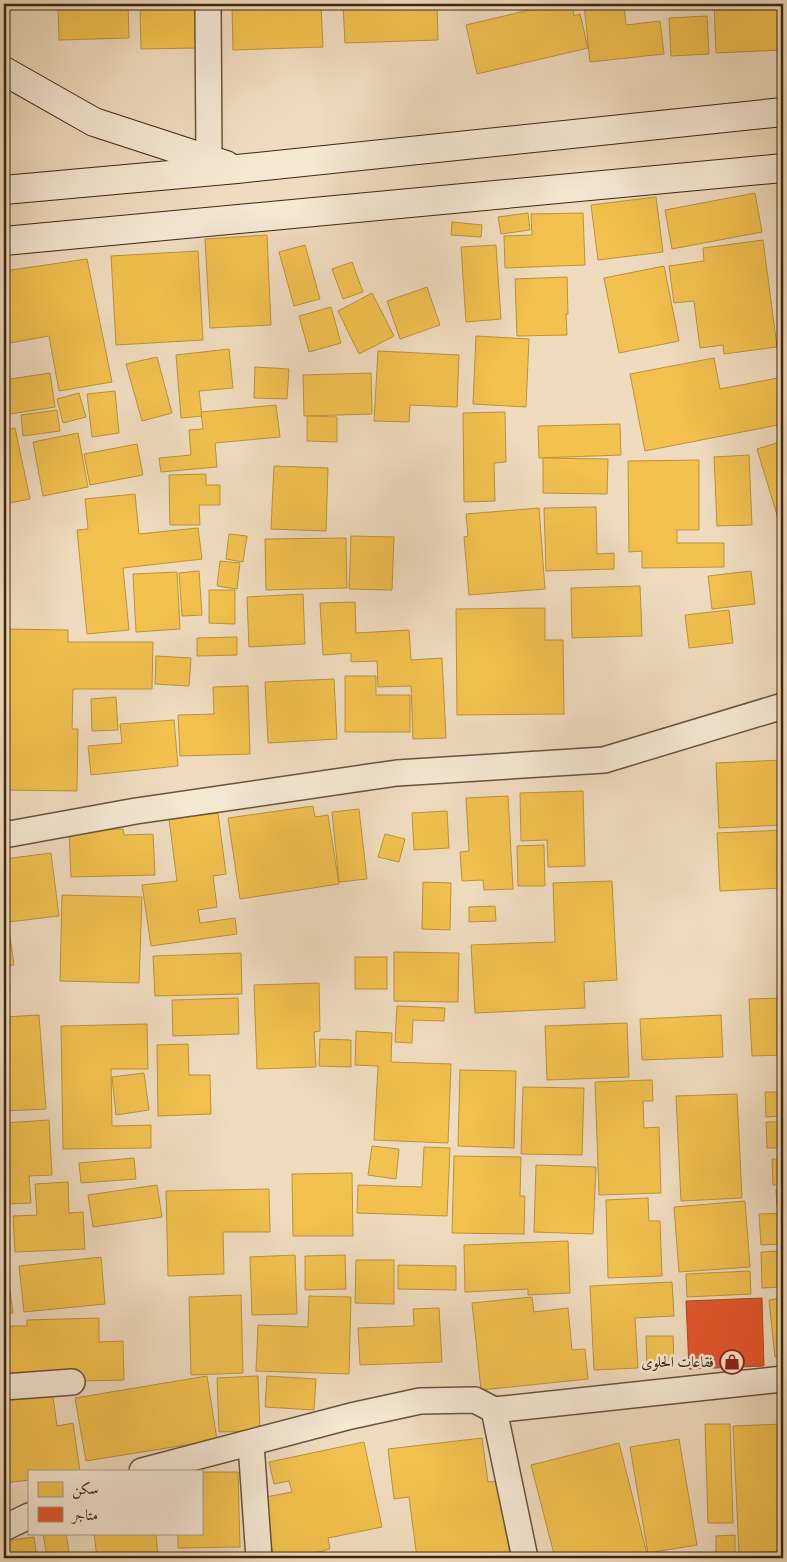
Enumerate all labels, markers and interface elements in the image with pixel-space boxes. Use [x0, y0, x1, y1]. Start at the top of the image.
shop icon: فقاعات الحلوى [719, 1349, 745, 1375]
place label: فقاعات الحلوى [641, 1353, 714, 1371]
legend [28, 1470, 202, 1534]
text: سكن [72, 1480, 99, 1499]
text: متاجر [70, 1506, 98, 1524]

